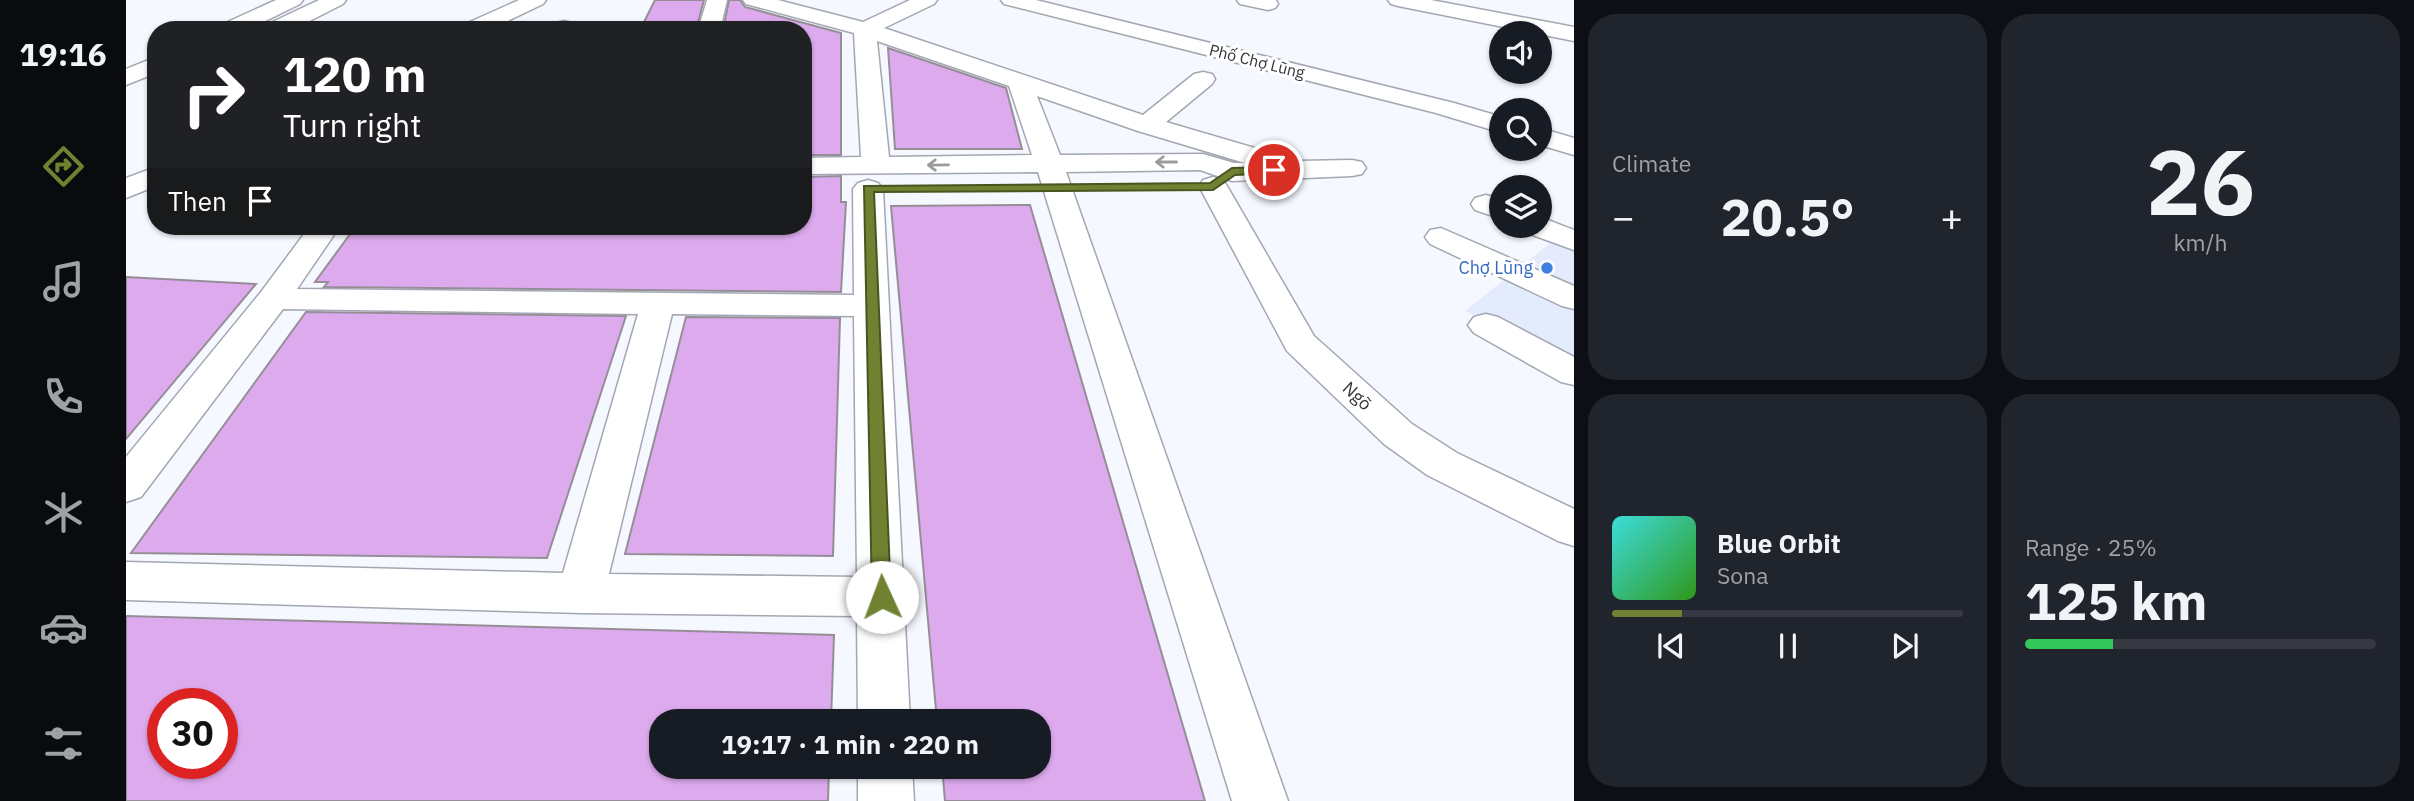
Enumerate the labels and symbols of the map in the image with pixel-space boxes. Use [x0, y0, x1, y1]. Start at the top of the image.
street label: Phố Chợ Lũng [1207, 39, 1307, 83]
pin [1244, 140, 1304, 200]
one-way arrow [1154, 155, 1177, 169]
one-way arrow [927, 159, 950, 172]
place label: Chợ Lũng [1458, 256, 1533, 279]
marker: Chợ Lũng [1539, 260, 1555, 276]
street label: Ngõ [1338, 376, 1377, 415]
position arrow [845, 560, 919, 634]
speed limit sign: 30 [147, 688, 238, 779]

